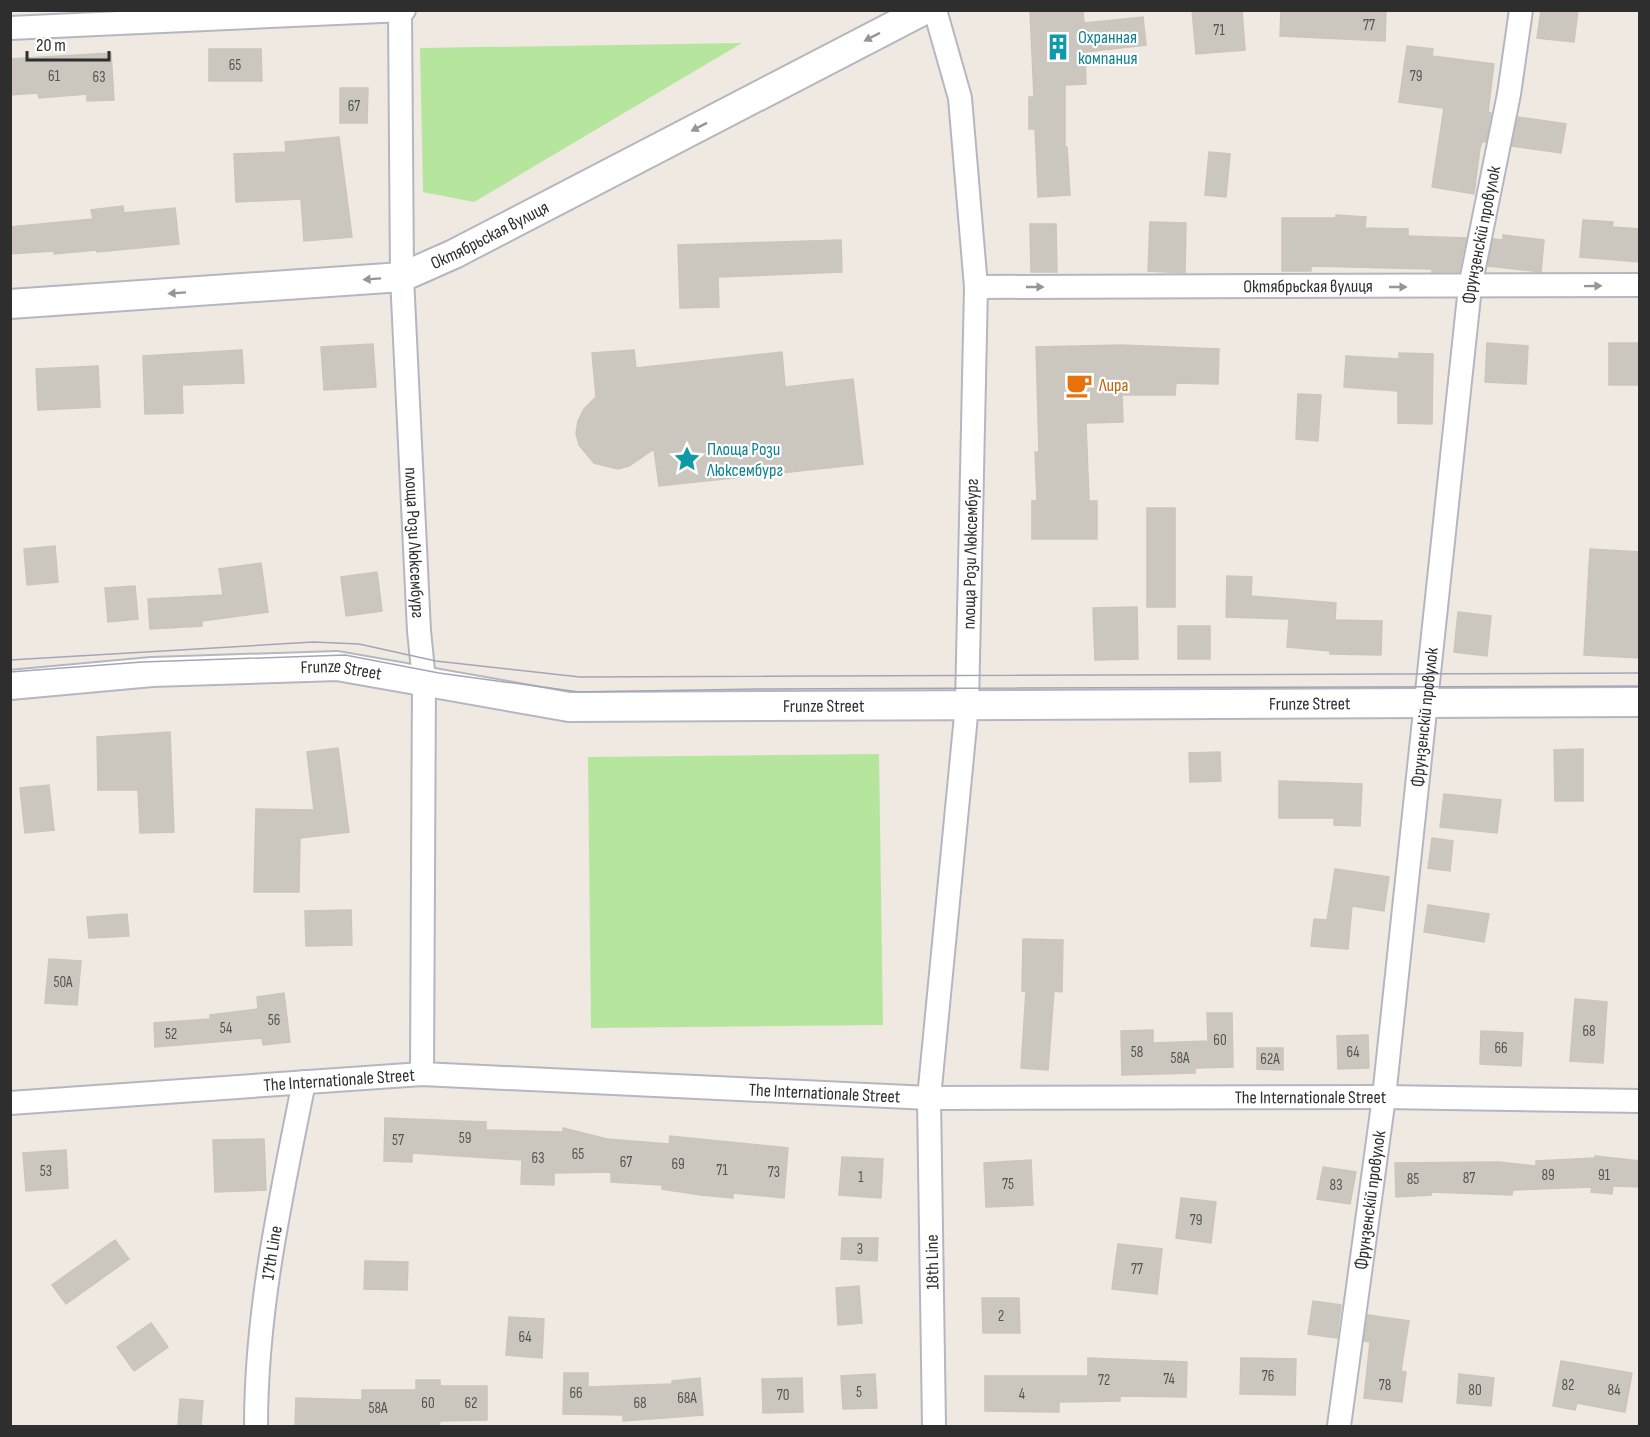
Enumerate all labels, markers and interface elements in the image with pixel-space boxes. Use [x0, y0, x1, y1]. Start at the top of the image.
house number: 77 [1363, 16, 1375, 35]
house number: 71 [1213, 21, 1225, 40]
scale bar [27, 24, 110, 62]
place label: Охранная компания [1078, 27, 1138, 69]
one-way arrow [863, 32, 881, 42]
building icon: Охранная компания [1043, 32, 1073, 62]
text: 20 m [36, 35, 66, 56]
house number: 65 [229, 56, 241, 75]
house number: 61 [48, 67, 61, 86]
house number: 79 [1410, 67, 1422, 86]
house number: 63 [93, 68, 105, 87]
house number: 67 [348, 97, 360, 116]
one-way arrow [690, 122, 707, 132]
street label: Фрунзенскій провулок [1458, 164, 1505, 305]
street label: Октябрьская вулиця [427, 197, 552, 274]
one-way arrow [362, 274, 381, 284]
street label: Октябрьская вулиця [1243, 276, 1373, 297]
one-way arrow [1583, 281, 1602, 291]
one-way arrow [1025, 282, 1044, 292]
one-way arrow [1388, 282, 1407, 292]
one-way arrow [168, 288, 187, 298]
cafe icon: Лира [1064, 370, 1094, 400]
place label: Лира [1098, 375, 1129, 396]
place label: Площа Рози Люксембург [706, 439, 783, 481]
place icon: Площа Рози Люксембург [672, 444, 702, 474]
street label: площа Рози Люксембург [400, 467, 428, 619]
street label: площа Рози Люксембург [959, 478, 983, 630]
street label: Фрунзенскій провулок [1407, 646, 1443, 788]
street label: Frunze Street [300, 656, 384, 685]
street label: Frunze Street [1269, 693, 1351, 715]
street label: Frunze Street [783, 696, 865, 717]
house number: 50А [53, 973, 73, 992]
house number: 56 [268, 1011, 280, 1030]
house number: 54 [220, 1019, 232, 1038]
house number: 68 [1582, 1022, 1596, 1041]
house number: 52 [165, 1025, 177, 1044]
house number: 60 [1213, 1031, 1227, 1050]
house number: 66 [1494, 1039, 1508, 1058]
house number: 58 [1131, 1043, 1143, 1062]
house number: 64 [1346, 1043, 1360, 1062]
house number: 58А [1170, 1049, 1190, 1068]
house number: 62А [1260, 1050, 1280, 1069]
street label: The Internationale Street [263, 1065, 416, 1096]
street label: The Internationale Street [748, 1079, 901, 1108]
street label: The Internationale Street [1235, 1087, 1387, 1108]
house number: 59 [459, 1129, 471, 1148]
street label: Фрунзенскій провулок [1351, 1129, 1390, 1271]
house number: 57 [392, 1131, 404, 1150]
house number: 65 [572, 1145, 584, 1164]
house number: 63 [532, 1149, 544, 1168]
house number: 67 [620, 1153, 632, 1172]
house number: 69 [671, 1155, 685, 1174]
house number: 71 [716, 1161, 728, 1180]
house number: 53 [40, 1162, 52, 1181]
house number: 73 [768, 1163, 780, 1182]
house number: 89 [1541, 1166, 1555, 1185]
house number: 91 [1598, 1166, 1611, 1185]
house number: 1 [858, 1168, 864, 1187]
house number: 87 [1463, 1169, 1475, 1188]
house number: 85 [1407, 1170, 1419, 1189]
house number: 75 [1002, 1175, 1014, 1194]
house number: 83 [1330, 1176, 1342, 1195]
house number: 79 [1190, 1211, 1202, 1230]
street label: 17th Line [257, 1224, 287, 1282]
street label: 18th Line [922, 1234, 943, 1290]
house number: 3 [857, 1240, 863, 1259]
house number: 77 [1131, 1260, 1143, 1279]
house number: 2 [998, 1307, 1004, 1326]
house number: 64 [518, 1328, 532, 1347]
house number: 76 [1262, 1367, 1274, 1386]
house number: 74 [1163, 1370, 1175, 1389]
house number: 72 [1098, 1371, 1110, 1390]
house number: 78 [1379, 1376, 1391, 1395]
house number: 82 [1562, 1376, 1574, 1395]
house number: 80 [1468, 1381, 1482, 1400]
house number: 84 [1607, 1381, 1621, 1400]
house number: 5 [856, 1383, 862, 1402]
house number: 66 [569, 1384, 583, 1403]
house number: 4 [1019, 1385, 1025, 1404]
house number: 70 [777, 1386, 789, 1405]
house number: 68А [677, 1389, 697, 1408]
house number: 60 [421, 1394, 435, 1413]
house number: 62 [465, 1394, 477, 1413]
house number: 68 [633, 1394, 647, 1413]
house number: 58А [368, 1399, 388, 1418]

